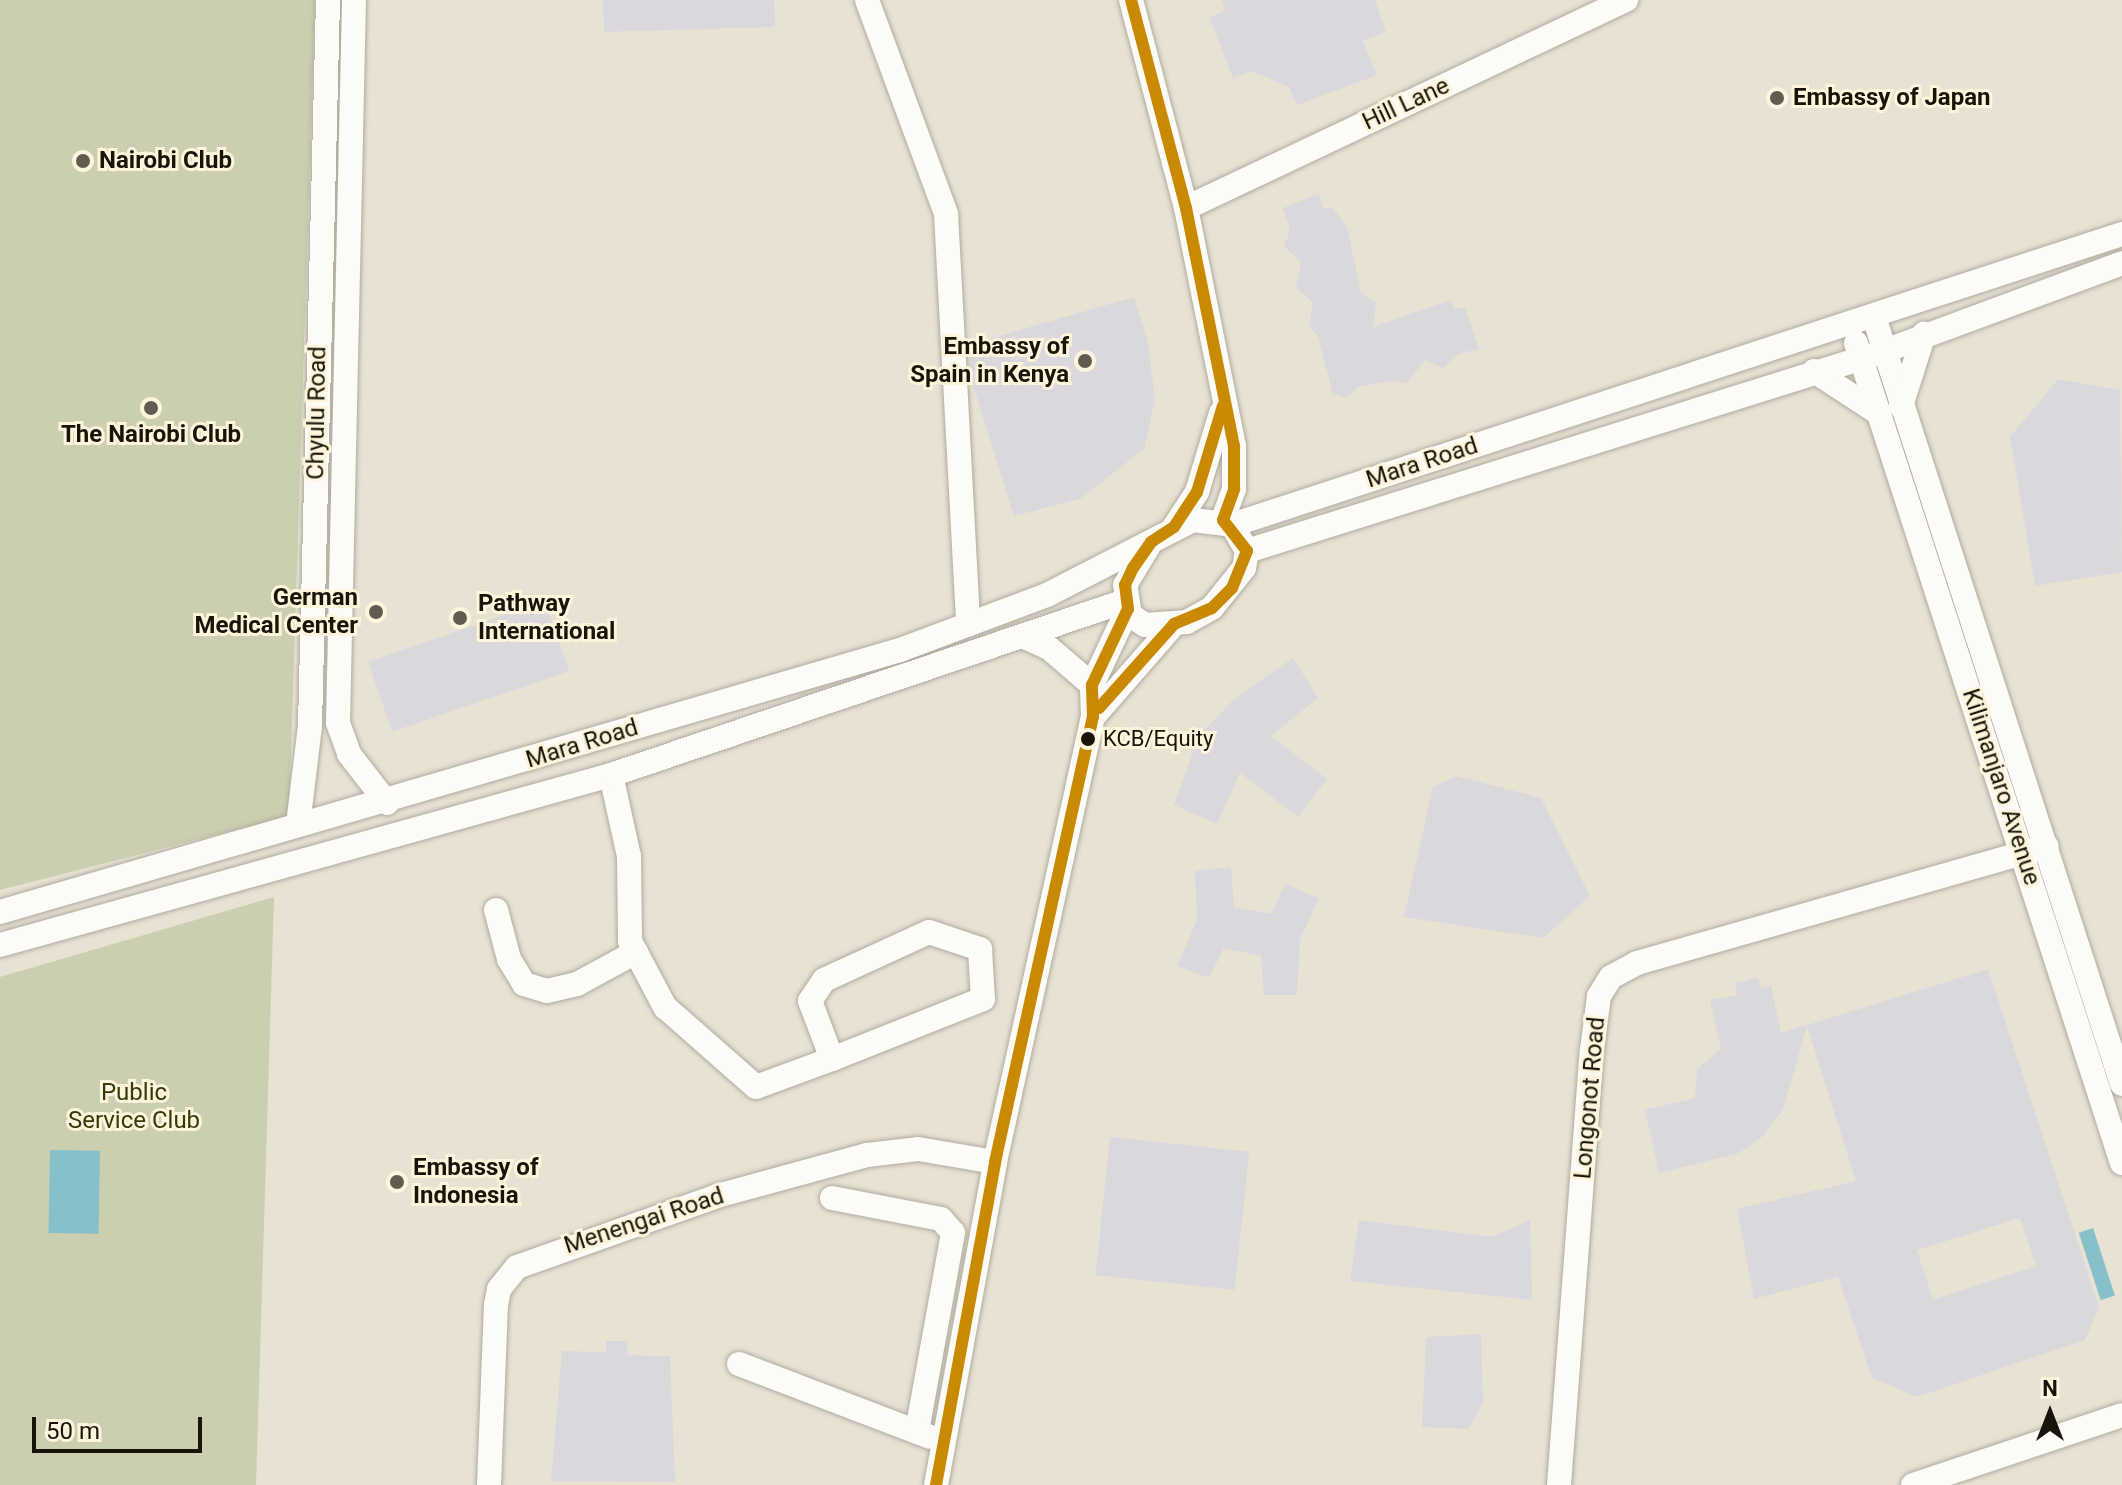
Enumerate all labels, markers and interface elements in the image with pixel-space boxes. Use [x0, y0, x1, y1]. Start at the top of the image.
street label: Hill Lane [1358, 71, 1454, 137]
place label: Embassy of Japan [1793, 84, 1990, 112]
marker: Embassy of Japan [1768, 89, 1786, 107]
place label: Nairobi Club [99, 147, 232, 175]
marker: Nairobi Club [74, 152, 92, 170]
place label: Embassy of Spain in Kenya [910, 333, 1069, 389]
street label: Chyulu Road [301, 346, 333, 480]
marker: Embassy of Spain in Kenya [1076, 352, 1094, 370]
marker: The Nairobi Club [142, 399, 160, 417]
place label: The Nairobi Club [61, 421, 241, 449]
street label: Mara Road [1363, 431, 1481, 495]
place label: German Medical Center [195, 584, 358, 640]
place label: Pathway International [478, 590, 615, 646]
marker: German Medical Center [365, 601, 387, 623]
marker: Pathway International [449, 607, 471, 629]
street label: Kilimanjaro Avenue [1956, 685, 2046, 889]
street label: Mara Road [522, 713, 642, 775]
place label: KCB/Equity [1103, 726, 1213, 752]
marker: KCB/Equity [1080, 731, 1096, 747]
street label: Longonot Road [1569, 1016, 1611, 1180]
park label: Public Service Club [68, 1079, 200, 1135]
place label: Embassy of Indonesia [413, 1154, 538, 1210]
marker: Embassy of Indonesia [388, 1173, 406, 1191]
street label: Menengai Road [560, 1182, 728, 1260]
north arrow [2010, 1373, 2090, 1453]
text: N [2042, 1376, 2058, 1401]
scale bar [36, 1401, 206, 1451]
text: 50 m [46, 1417, 100, 1445]

